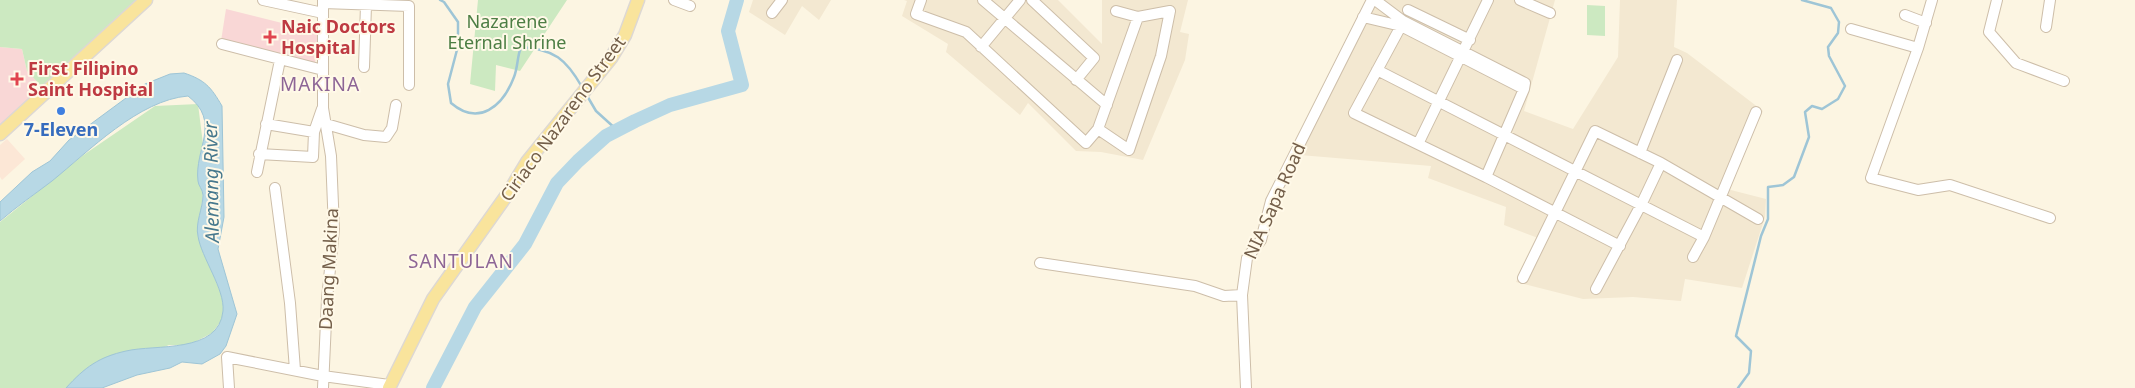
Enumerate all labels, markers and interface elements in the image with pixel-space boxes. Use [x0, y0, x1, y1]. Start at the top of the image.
park label: Nazarene Eternal Shrine [448, 9, 567, 54]
place label: Naic Doctors Hospital [281, 14, 396, 59]
marker: Naic Doctors Hospital [263, 30, 277, 44]
street label: Ciriaco Nazareno Street [494, 30, 631, 206]
place label: First Filipino Saint Hospital [28, 56, 153, 101]
district label: MAKINA [280, 71, 360, 97]
marker: First Filipino Saint Hospital [10, 72, 24, 86]
marker: 7-Eleven [55, 105, 67, 117]
place label: 7-Eleven [24, 117, 98, 141]
water label: Alemang River [197, 120, 225, 245]
street label: NIA Sapa Road [1238, 139, 1310, 263]
street label: Daang Makina [313, 207, 343, 331]
district label: SANTULAN [408, 248, 514, 274]

